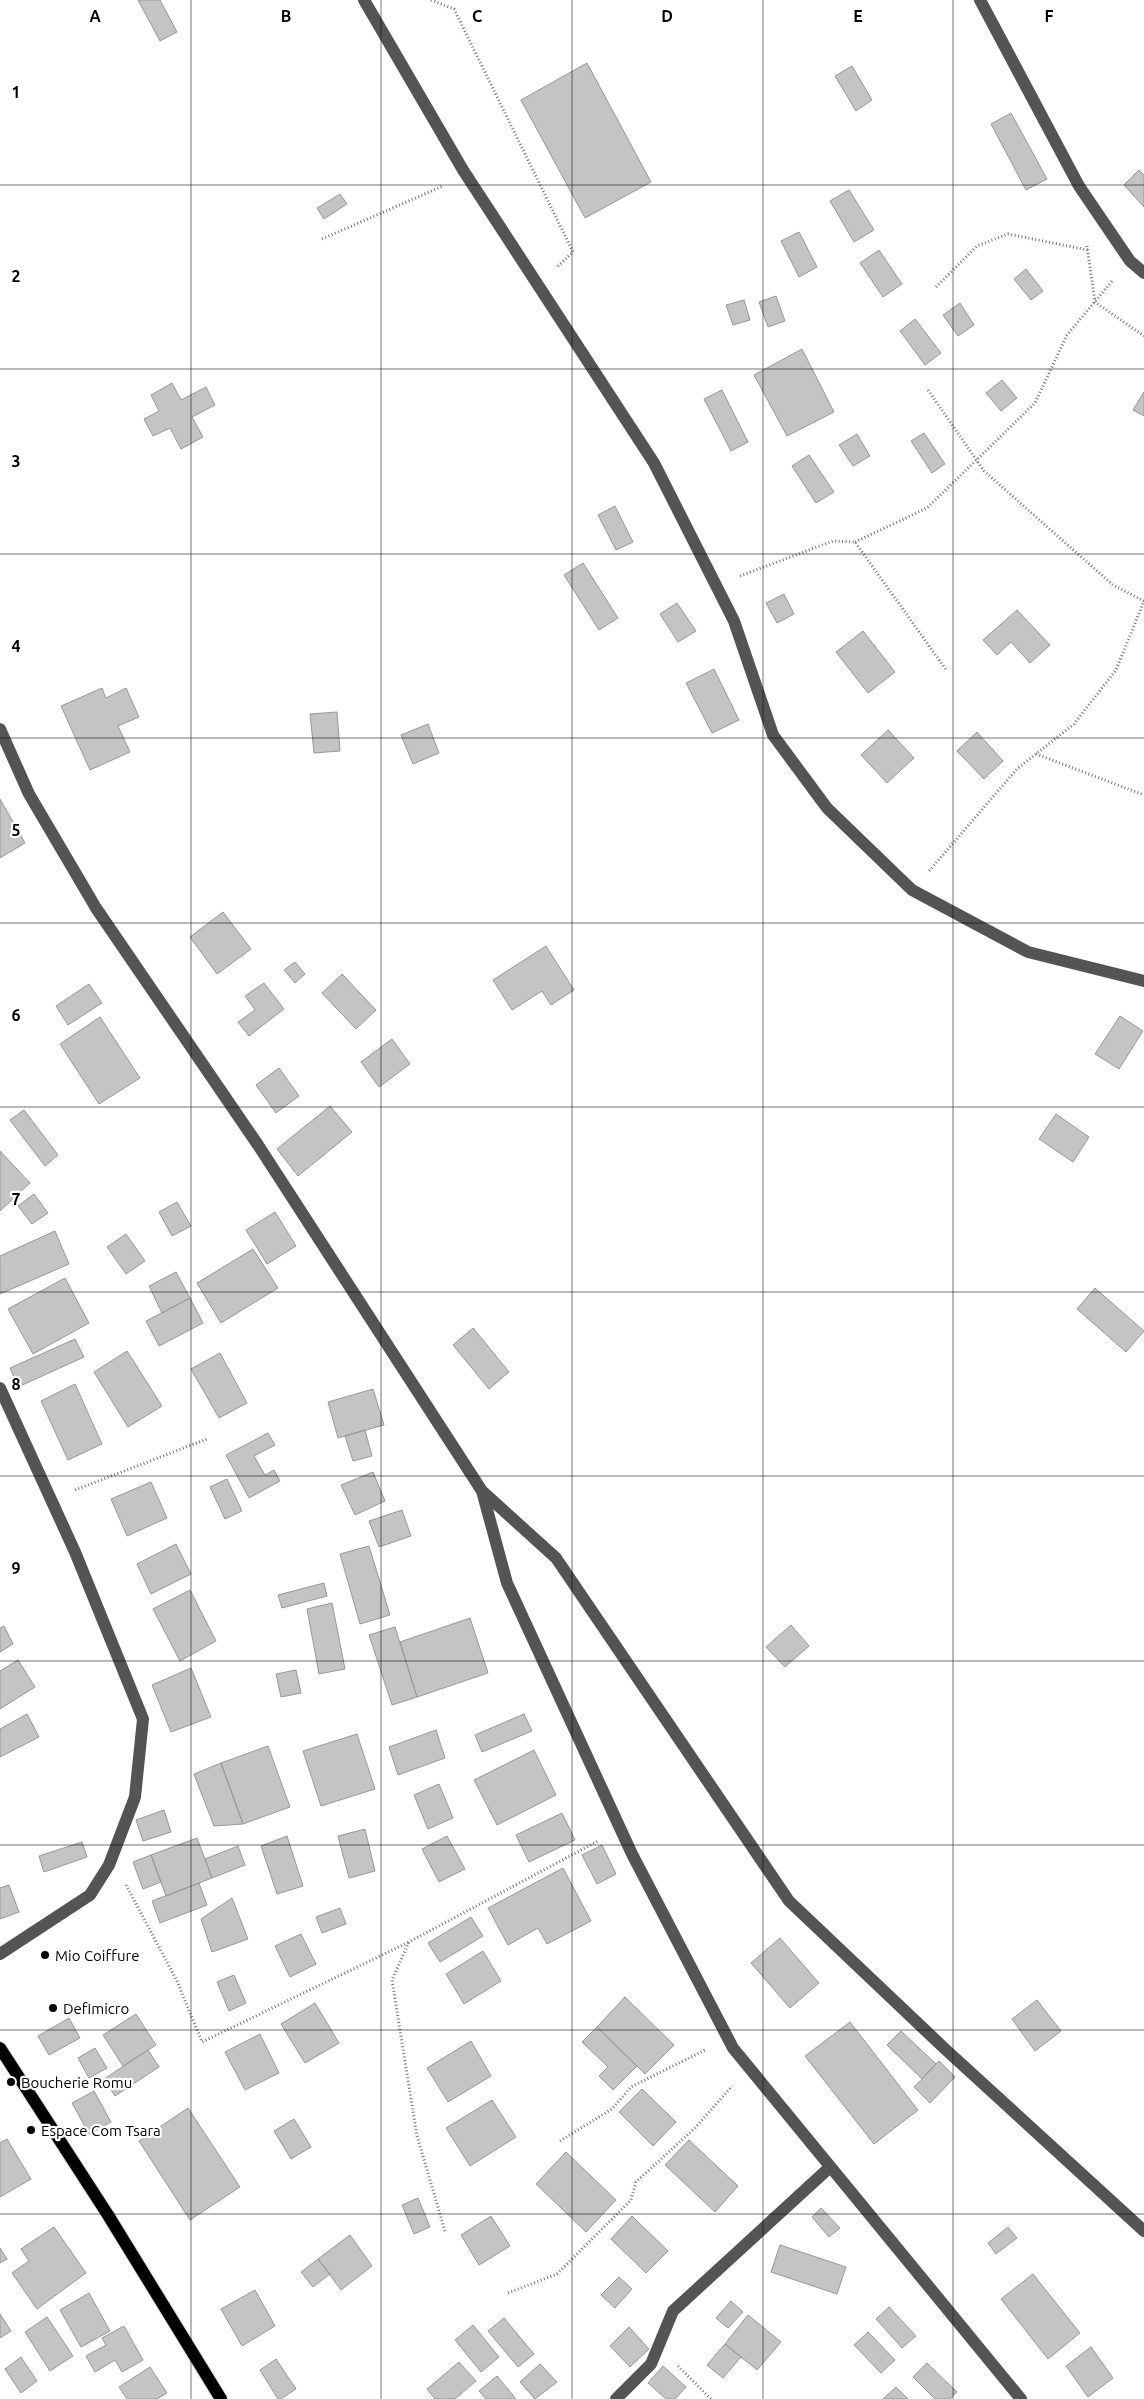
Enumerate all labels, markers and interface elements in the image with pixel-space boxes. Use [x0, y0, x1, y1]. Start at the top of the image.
text: A [89, 7, 101, 25]
text: B [281, 7, 291, 25]
text: C [472, 7, 482, 25]
text: D [661, 7, 673, 25]
text: E [853, 7, 863, 25]
text: F [1045, 7, 1054, 25]
text: 1 [11, 83, 21, 101]
text: 2 [11, 267, 21, 285]
text: 3 [11, 452, 21, 470]
text: 4 [11, 637, 21, 655]
text: 5 [11, 821, 21, 839]
text: 6 [11, 1006, 21, 1024]
text: 7 [11, 1190, 21, 1208]
text: 8 [11, 1375, 21, 1393]
text: 9 [11, 1559, 21, 1577]
place label: Mio Coiffure [55, 1947, 139, 1964]
marker: Mio Coiffure [39, 1949, 51, 1961]
place label: Defimicro [63, 2000, 129, 2017]
marker: Defimicro [47, 2002, 59, 2014]
place label: Boucherie Romu [21, 2074, 132, 2091]
marker: Boucherie Romu [5, 2076, 17, 2088]
place label: Espace Com Tsara [41, 2122, 161, 2139]
marker: Espace Com Tsara [25, 2124, 37, 2136]

